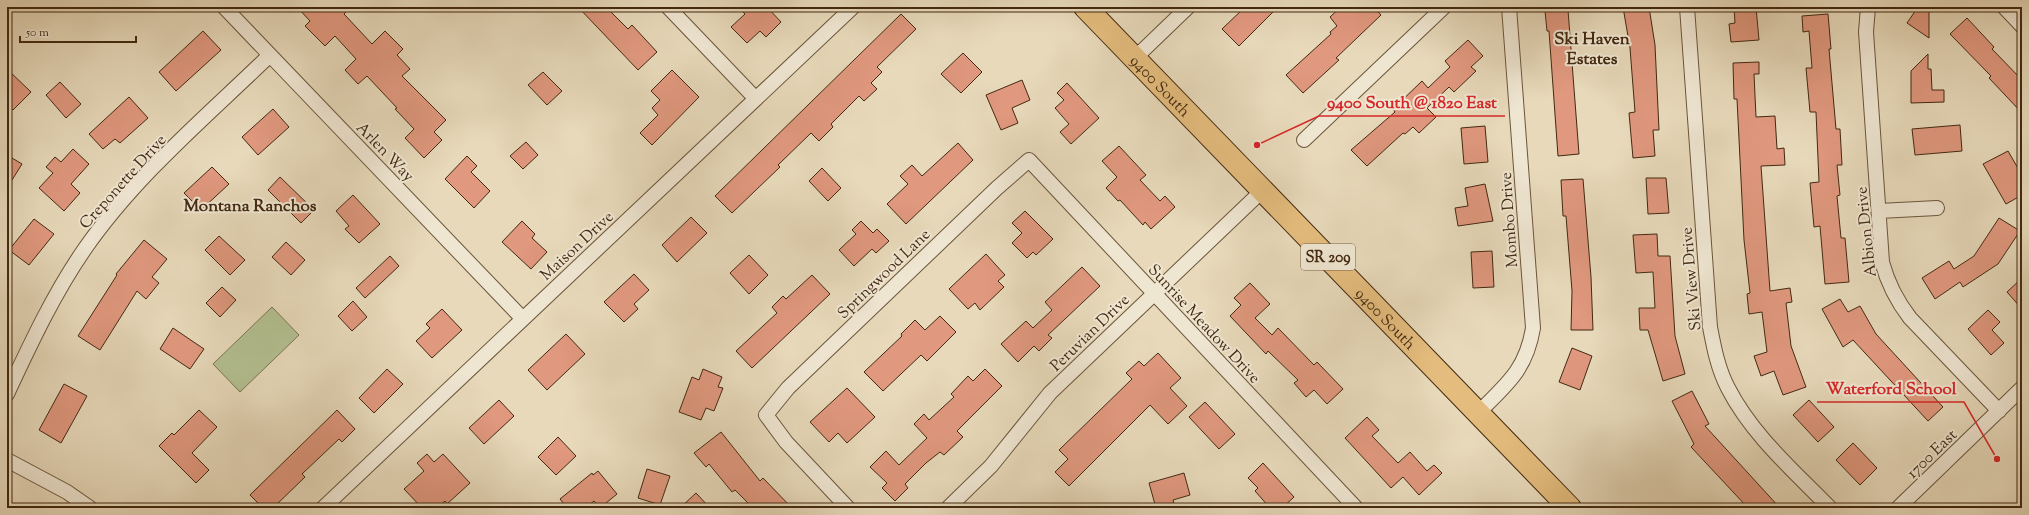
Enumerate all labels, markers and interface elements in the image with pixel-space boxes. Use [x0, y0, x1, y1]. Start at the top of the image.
scale bar [20, 18, 136, 44]
text: 50 m [25, 24, 49, 42]
district label: Ski Haven Estates [1554, 28, 1631, 72]
street label: 9400 South [1123, 51, 1195, 124]
callout: 9400 South @ 1820 East [1319, 87, 1505, 116]
text: 9400 South @ 1820 East [1327, 92, 1497, 116]
street label: Arlen Way [350, 118, 419, 188]
street label: Creponette Drive [75, 130, 173, 235]
street label: Mombo Drive [1496, 171, 1525, 268]
street label: Albion Drive [1851, 185, 1884, 278]
district label: Montana Ranchos [183, 195, 317, 219]
street label: Maison Drive [536, 207, 620, 287]
street label: Springwood Lane [833, 224, 936, 325]
street label: Ski View Drive [1677, 226, 1708, 332]
road number: SR 209 [1301, 244, 1355, 270]
street label: Sunrise Meadow Drive [1142, 260, 1265, 390]
street label: 9400 South [1349, 284, 1420, 356]
street label: Peruvian Drive [1046, 290, 1136, 378]
callout: Waterford School [1817, 373, 1964, 402]
text: Waterford School [1826, 378, 1957, 402]
street label: 1700 East [1902, 425, 1964, 485]

